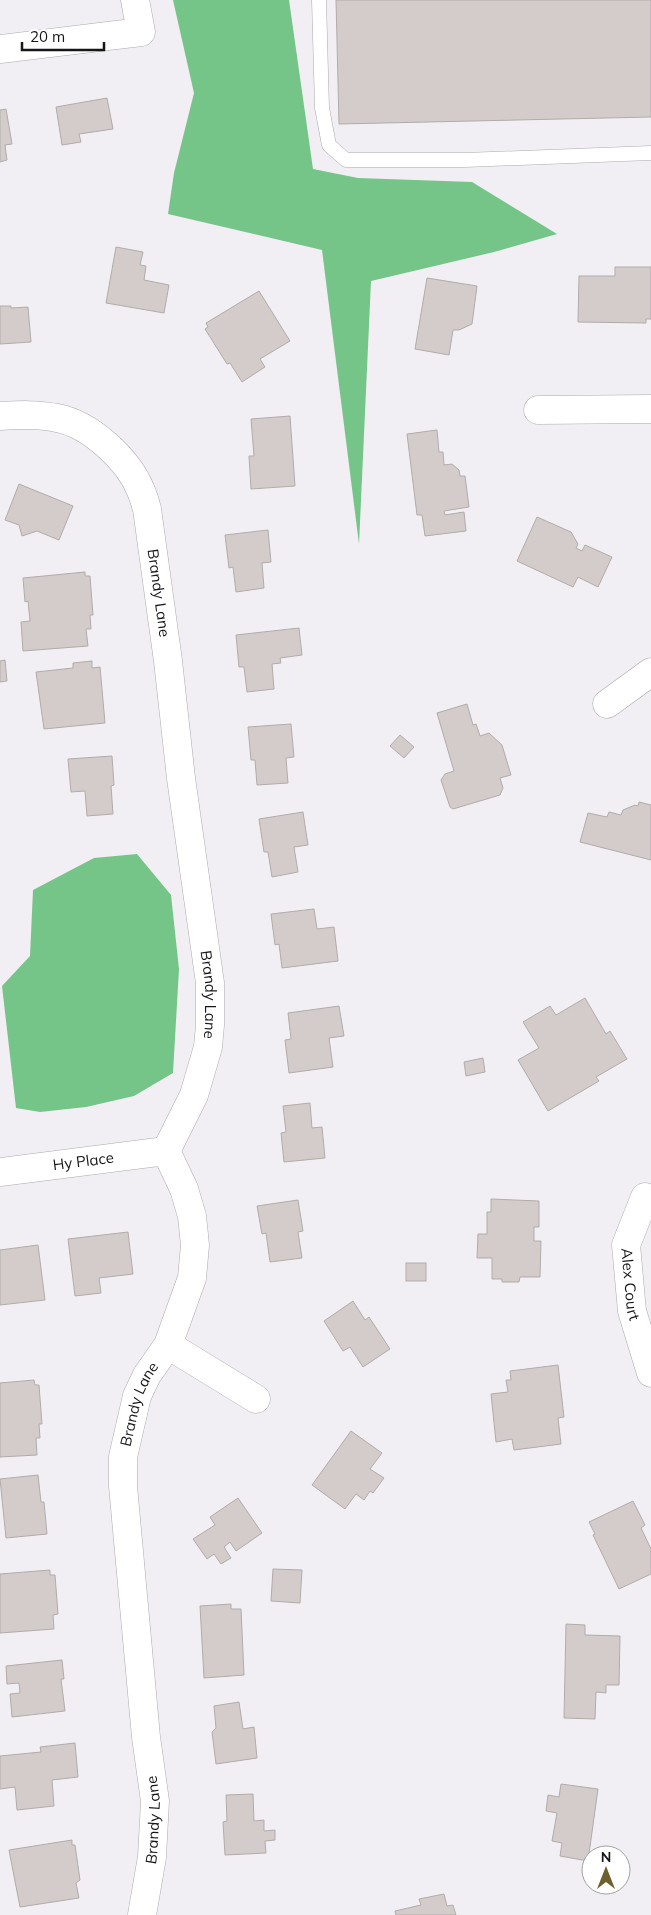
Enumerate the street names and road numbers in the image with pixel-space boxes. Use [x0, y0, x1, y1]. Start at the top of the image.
street label: Brandy Lane [144, 548, 175, 638]
street label: Brandy Lane [197, 949, 220, 1040]
street label: Hy Place [52, 1148, 115, 1174]
street label: Alex Court [617, 1247, 644, 1323]
street label: Brandy Lane [116, 1358, 162, 1448]
street label: Brandy Lane [141, 1775, 164, 1866]

